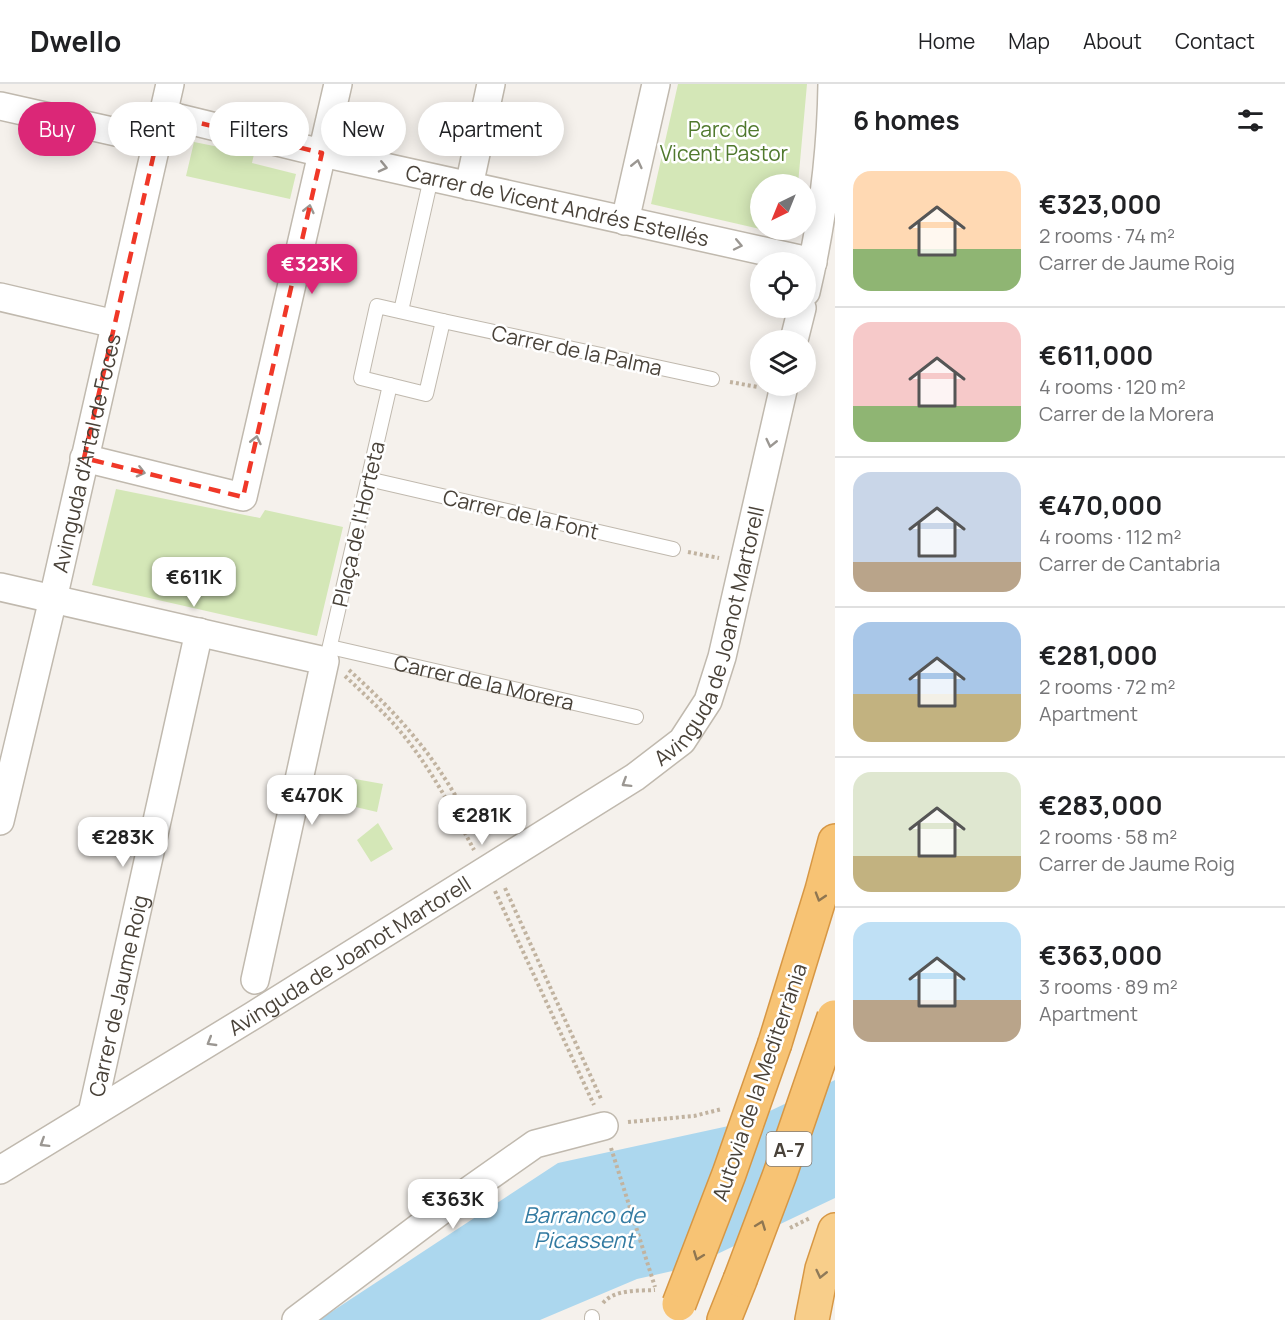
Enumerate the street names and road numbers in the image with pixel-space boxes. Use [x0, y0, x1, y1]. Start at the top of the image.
street label: Carrer de Vicent Andrés Estellés [403, 158, 712, 253]
street label: Carrer de la Palma [489, 318, 665, 382]
street label: Avinguda d'Artal de Foces [45, 331, 127, 575]
street label: Plaça de l'Horteta [325, 438, 391, 610]
street label: Carrer de la Font [440, 482, 602, 546]
street label: Avinguda de Joanot Martorell [648, 503, 770, 772]
street label: Carrer de la Morera [391, 648, 577, 716]
street label: Avinguda de Joanot Martorell [223, 869, 476, 1042]
street label: Carrer de Jaume Roig [82, 892, 154, 1099]
street label: Autovia de la Mediterrània [705, 959, 813, 1205]
road number: A-7 [766, 1132, 812, 1166]

